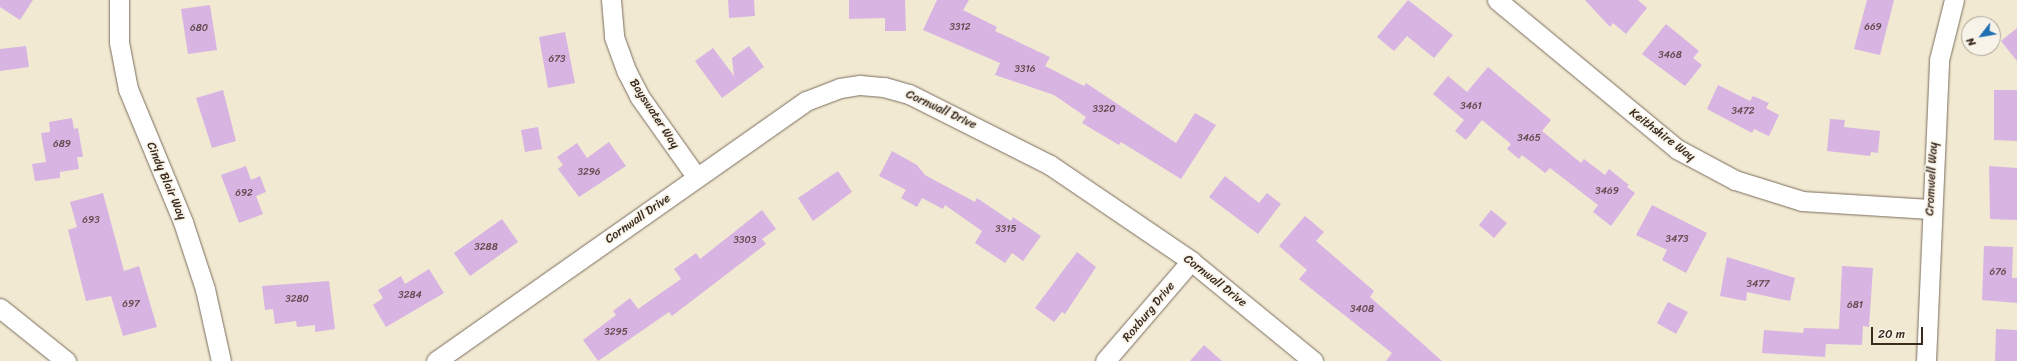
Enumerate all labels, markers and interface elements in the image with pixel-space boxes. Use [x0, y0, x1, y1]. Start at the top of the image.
north arrow [1961, 16, 2001, 56]
house number: 3312 [949, 22, 971, 34]
house number: 669 [1864, 22, 1882, 34]
house number: 680 [190, 23, 208, 35]
text: N [1961, 34, 1981, 50]
house number: 3468 [1658, 50, 1682, 62]
house number: 673 [549, 54, 565, 66]
house number: 3316 [1015, 64, 1035, 76]
street label: Bayswater Way [626, 76, 682, 152]
street label: Cornwall Drive [903, 87, 979, 133]
house number: 3461 [1460, 101, 1482, 113]
house number: 3320 [1092, 104, 1116, 116]
street label: Keithshire Way [1626, 106, 1698, 164]
house number: 3472 [1731, 106, 1755, 118]
house number: 3465 [1517, 133, 1541, 145]
house number: 689 [53, 139, 71, 151]
street label: Cindy Blair Way [143, 140, 189, 222]
street label: Cromwell Way [1923, 142, 1941, 216]
house number: 3296 [577, 167, 601, 179]
house number: 3469 [1595, 186, 1619, 198]
house number: 692 [235, 188, 253, 200]
street label: Cornwall Drive [603, 191, 673, 247]
house number: 693 [82, 215, 100, 227]
house number: 3315 [995, 224, 1017, 236]
house number: 3473 [1666, 234, 1688, 246]
house number: 3303 [734, 235, 756, 247]
house number: 3288 [474, 242, 498, 254]
street label: Cornwall Drive [1180, 252, 1250, 310]
house number: 676 [1989, 267, 2007, 279]
street label: Roxburg Drive [1120, 279, 1178, 345]
house number: 3477 [1746, 279, 1770, 291]
house number: 3284 [398, 290, 422, 302]
house number: 3280 [285, 294, 309, 306]
house number: 697 [122, 299, 140, 311]
house number: 681 [1847, 300, 1863, 312]
house number: 3408 [1350, 304, 1374, 316]
scale bar [1873, 319, 1925, 345]
text: 20 m [1878, 323, 1905, 345]
house number: 3295 [604, 327, 628, 339]

